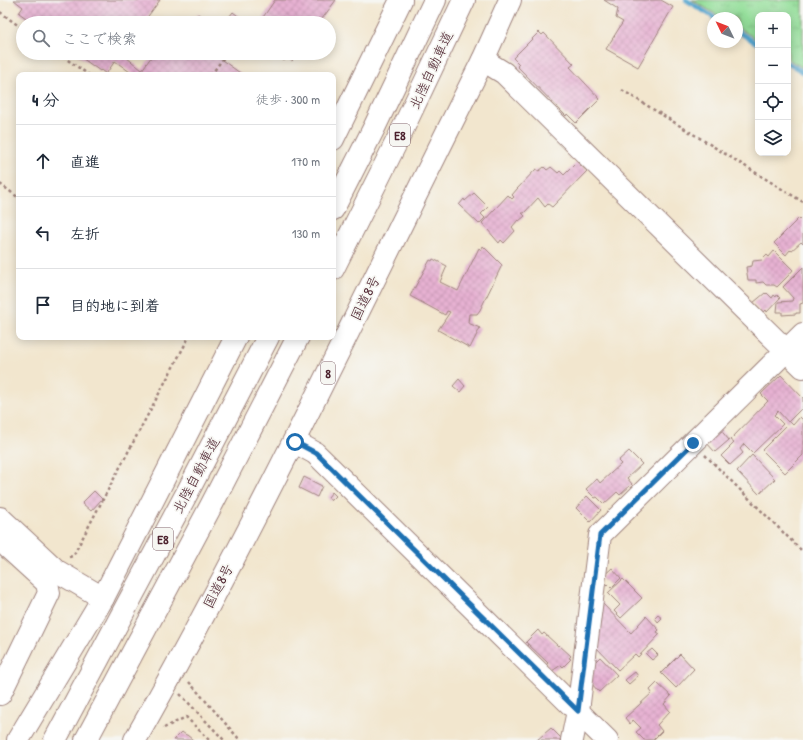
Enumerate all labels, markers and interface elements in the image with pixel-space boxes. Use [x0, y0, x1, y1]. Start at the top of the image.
north arrow [707, 12, 743, 48]
map controls [755, 12, 791, 156]
button: + [755, 12, 791, 48]
search box [16, 16, 336, 60]
icon: search [30, 27, 52, 49]
text: ここで検索 [62, 28, 137, 49]
street label: 北陸自動車道 [404, 28, 457, 112]
button: − [755, 48, 791, 84]
button: locate [755, 84, 791, 120]
text: 4 分 [32, 88, 59, 111]
text: 徒歩 · 300 m [256, 90, 320, 108]
button: layers [755, 120, 791, 156]
road number: E8 [390, 124, 410, 146]
icon: ahead [32, 150, 54, 172]
text: 直進 [70, 151, 100, 172]
text: 170 m [291, 152, 320, 170]
icon: left [32, 222, 54, 244]
text: 左折 [70, 223, 100, 244]
text: 130 m [292, 224, 320, 242]
street label: 国道8号 [345, 272, 384, 324]
icon: arrive [32, 294, 54, 316]
text: 目的地に到着 [70, 295, 160, 316]
road number: 8 [321, 362, 335, 384]
street label: 北陸自動車道 [167, 433, 224, 516]
route start [286, 433, 304, 451]
route end [684, 434, 702, 452]
road number: E8 [153, 528, 173, 550]
street label: 国道8号 [198, 560, 237, 611]

